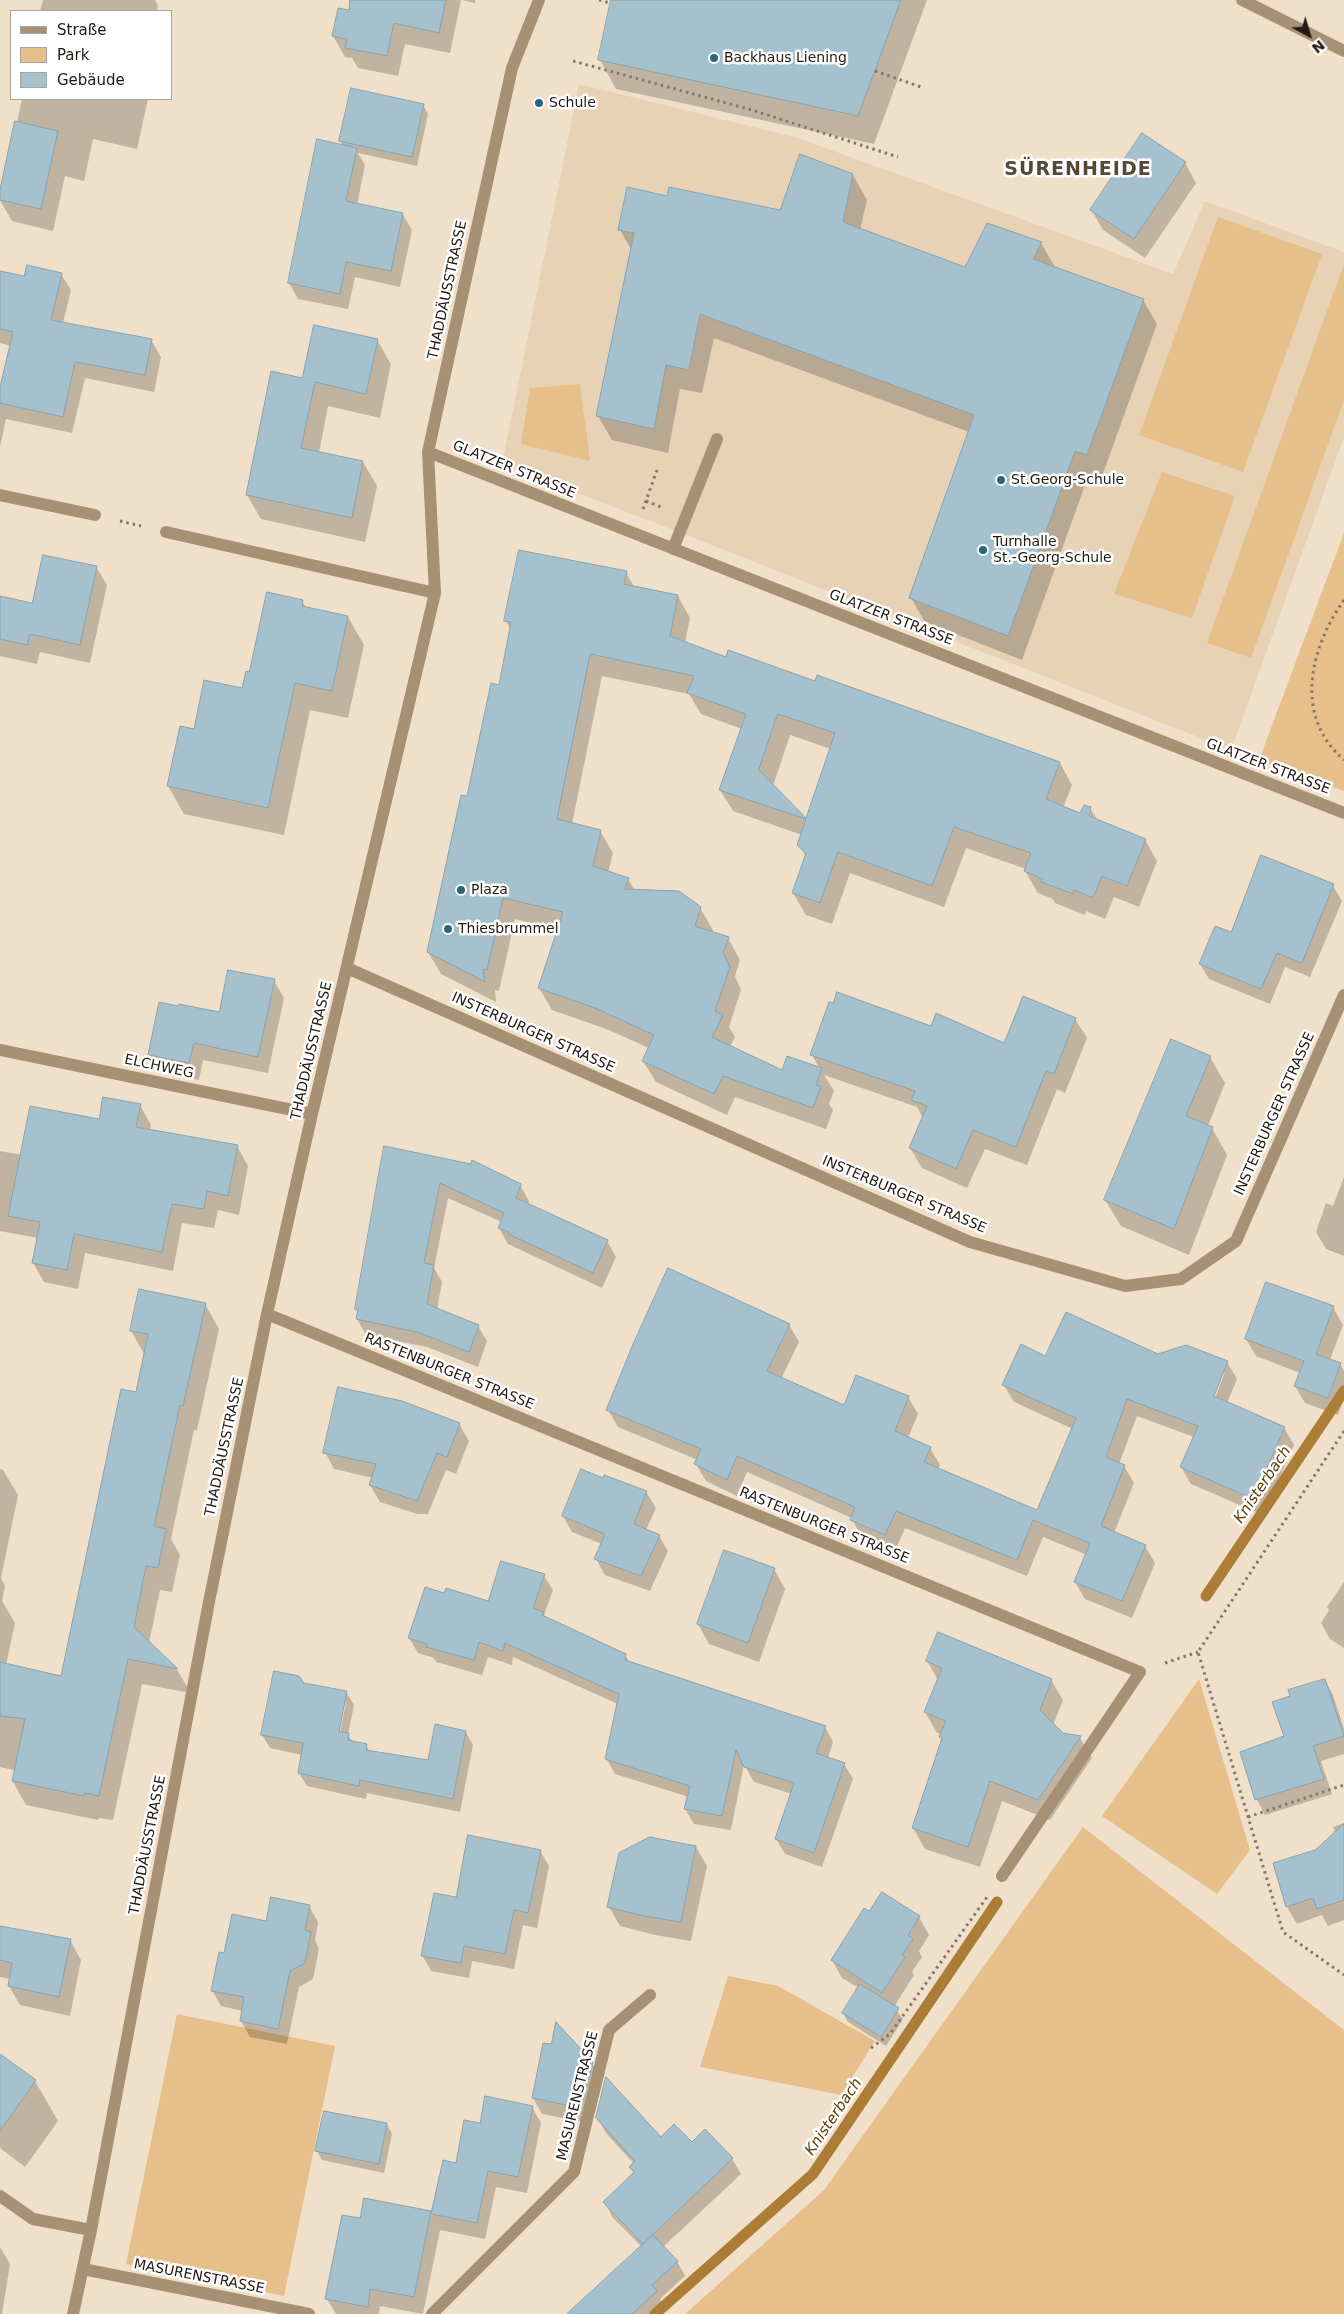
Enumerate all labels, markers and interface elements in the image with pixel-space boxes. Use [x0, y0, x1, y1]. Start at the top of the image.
legend [10, 10, 172, 100]
north arrow [1284, 10, 1334, 60]
text: Straße [57, 21, 106, 39]
text: N [1309, 37, 1328, 57]
text: Park [57, 46, 89, 64]
place label: Backhaus Liening [724, 50, 847, 66]
marker: Backhaus Liening [708, 52, 720, 64]
text: Gebäude [57, 71, 125, 89]
place label: Schule [549, 95, 596, 111]
marker: Schule [533, 97, 545, 109]
district label: SÜRENHEIDE [1003, 159, 1153, 181]
street label: THADDÄUSSTRASSE [425, 219, 471, 361]
street label: GLATZER STRASSE [450, 438, 578, 502]
place label: St.Georg-Schule [1011, 472, 1124, 488]
marker: St.Georg-Schule [995, 474, 1007, 486]
place label: Turnhalle St.-Georg-Schule [993, 534, 1112, 566]
marker: Turnhalle St.-Georg-Schule [977, 544, 989, 556]
street label: GLATZER STRASSE [827, 587, 955, 649]
street label: GLATZER STRASSE [1204, 736, 1332, 798]
place label: Plaza [471, 882, 508, 898]
marker: Plaza [455, 884, 467, 896]
place label: Thiesbrummel [458, 921, 559, 937]
marker: Thiesbrummel [442, 923, 454, 935]
street label: THADDÄUSSTRASSE [288, 980, 336, 1122]
street label: INSTERBURGER STRASSE [449, 989, 617, 1077]
street label: INSTERBURGER STRASSE [1231, 1030, 1319, 1198]
street label: ELCHWEG [123, 1051, 195, 1083]
street label: INSTERBURGER STRASSE [819, 1153, 989, 1237]
street label: RASTENBURGER STRASSE [362, 1330, 536, 1414]
street label: THADDÄUSSTRASSE [202, 1376, 248, 1518]
water label: Knisterbach [1231, 1443, 1295, 1527]
street label: RASTENBURGER STRASSE [737, 1484, 911, 1568]
street label: THADDÄUSSTRASSE [126, 1774, 170, 1916]
street label: MASURENSTRASSE [554, 2030, 602, 2162]
water label: Knisterbach [802, 2075, 866, 2159]
street label: MASURENSTRASSE [132, 2256, 266, 2298]

